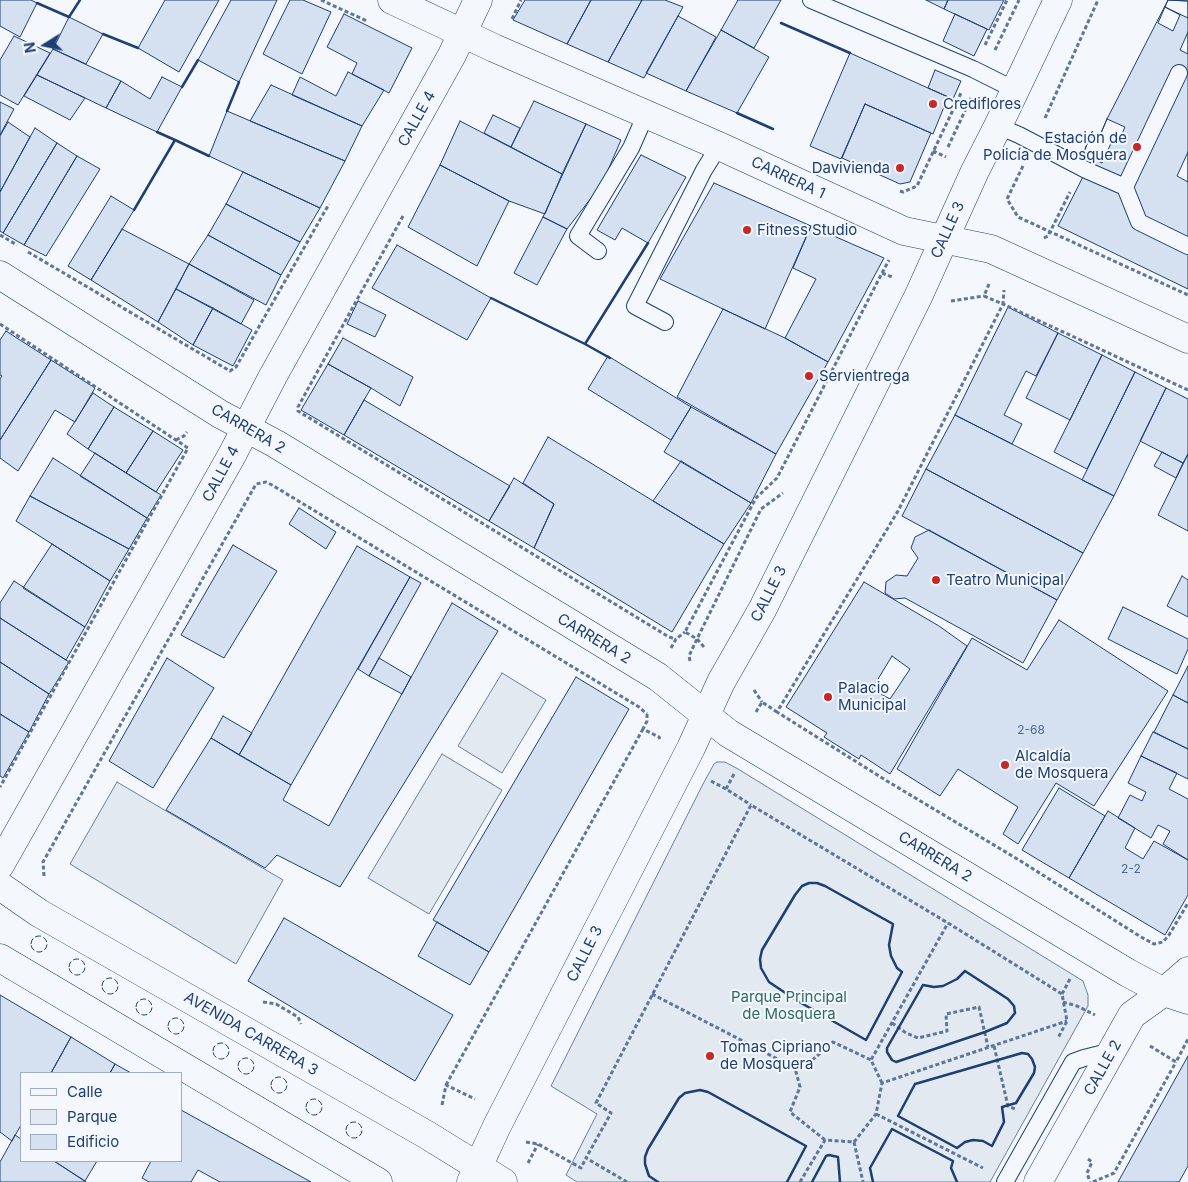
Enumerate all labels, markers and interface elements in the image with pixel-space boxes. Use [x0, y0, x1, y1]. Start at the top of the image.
north arrow [20, 20, 70, 70]
text: N [20, 41, 39, 54]
street label: CALLE 4 [394, 88, 440, 150]
place label: Crediflores [943, 95, 1021, 113]
marker: Crediflores [927, 98, 939, 110]
place label: Estación de Policía de Mosquera [983, 129, 1127, 164]
marker: Estación de Policía de Mosquera [1131, 141, 1143, 153]
street label: CARRERA 1 [748, 153, 828, 203]
place label: Davivienda [812, 159, 890, 177]
marker: Davivienda [894, 162, 906, 174]
street label: CALLE 3 [927, 199, 969, 261]
place label: Fitness Studio [757, 221, 857, 239]
marker: Fitness Studio [741, 224, 753, 236]
place label: Servientrega [819, 367, 910, 385]
marker: Servientrega [803, 370, 815, 382]
street label: CARRERA 2 [208, 401, 288, 457]
street label: CALLE 4 [199, 443, 243, 505]
street label: CALLE 3 [747, 563, 791, 625]
place label: Teatro Municipal [946, 571, 1064, 589]
marker: Teatro Municipal [930, 574, 942, 586]
street label: CARRERA 2 [554, 610, 634, 668]
place label: Palacio Municipal [838, 679, 907, 714]
marker: Palacio Municipal [822, 691, 834, 703]
house number: 2-68 [1017, 723, 1045, 737]
place label: Alcaldía de Mosquera [1015, 747, 1108, 782]
marker: Alcaldía de Mosquera [999, 759, 1011, 771]
street label: CARRERA 2 [895, 828, 975, 886]
house number: 2-2 [1121, 862, 1141, 876]
street label: CALLE 3 [563, 923, 607, 985]
street label: AVENIDA CARRERA 3 [181, 988, 321, 1080]
park label: Parque Principal de Mosquera [731, 988, 847, 1023]
street label: CALLE 2 [1080, 1037, 1126, 1099]
place label: Tomas Cipriano de Mosquera [720, 1038, 831, 1073]
marker: Tomas Cipriano de Mosquera [704, 1050, 716, 1062]
legend [20, 1072, 182, 1162]
text: Calle [67, 1082, 102, 1101]
text: Parque [67, 1107, 117, 1126]
text: Edificio [67, 1132, 119, 1151]

